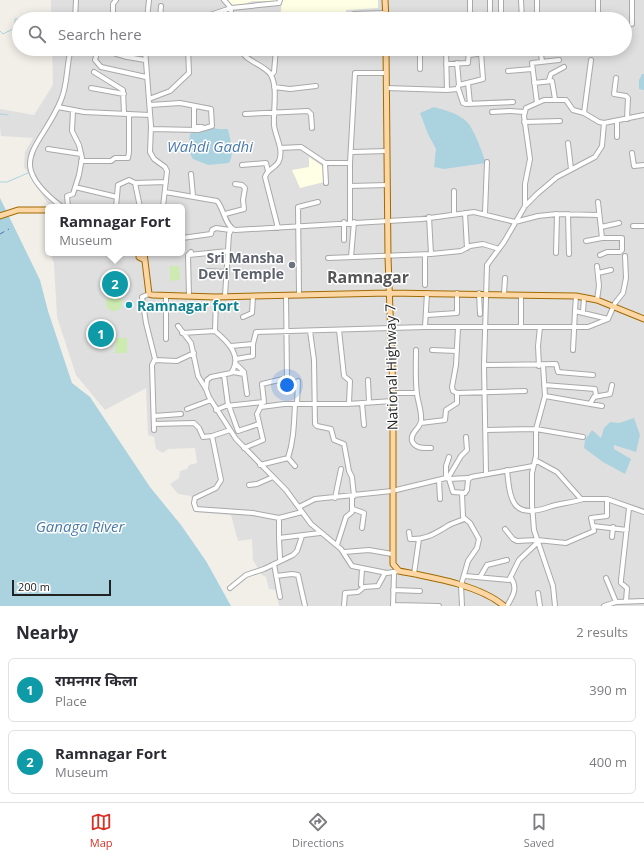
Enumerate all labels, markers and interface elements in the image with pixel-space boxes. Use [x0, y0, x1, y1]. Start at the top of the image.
search box [12, 12, 632, 56]
icon: search [26, 23, 48, 45]
text: Search here [58, 24, 142, 44]
water label: Wahdi Gadhi [167, 136, 253, 156]
popup [45, 204, 185, 256]
text: Ramnagar Fort [59, 211, 171, 231]
text: Museum [59, 231, 112, 249]
place label: Sri Mansha Devi Temple [198, 248, 284, 283]
marker: Sri Mansha Devi Temple [287, 260, 297, 270]
district label: Ramnagar [327, 266, 409, 288]
pin: 2 [102, 269, 128, 299]
place label: Ramnagar fort [137, 296, 239, 315]
marker: Ramnagar fort [124, 300, 134, 310]
street label: National Highway 7 [380, 304, 402, 430]
pin: 1 [88, 319, 114, 349]
your location [277, 375, 297, 395]
water label: Ganaga River [36, 516, 125, 536]
scale bar [12, 578, 111, 597]
text: 200 m [18, 579, 50, 594]
text: Nearby [16, 621, 78, 644]
text: 2 results [576, 623, 628, 641]
text: रामनगर किला [55, 670, 137, 690]
text: 1 [26, 681, 34, 699]
text: 390 m [589, 681, 627, 699]
text: Place [55, 692, 87, 710]
text: Ramnagar Fort [55, 743, 167, 763]
text: 2 [26, 753, 34, 771]
text: 400 m [589, 753, 627, 771]
text: Museum [55, 763, 108, 781]
tab: Map [90, 811, 113, 850]
tab: Directions [292, 811, 344, 850]
tab: Saved [524, 811, 554, 850]

